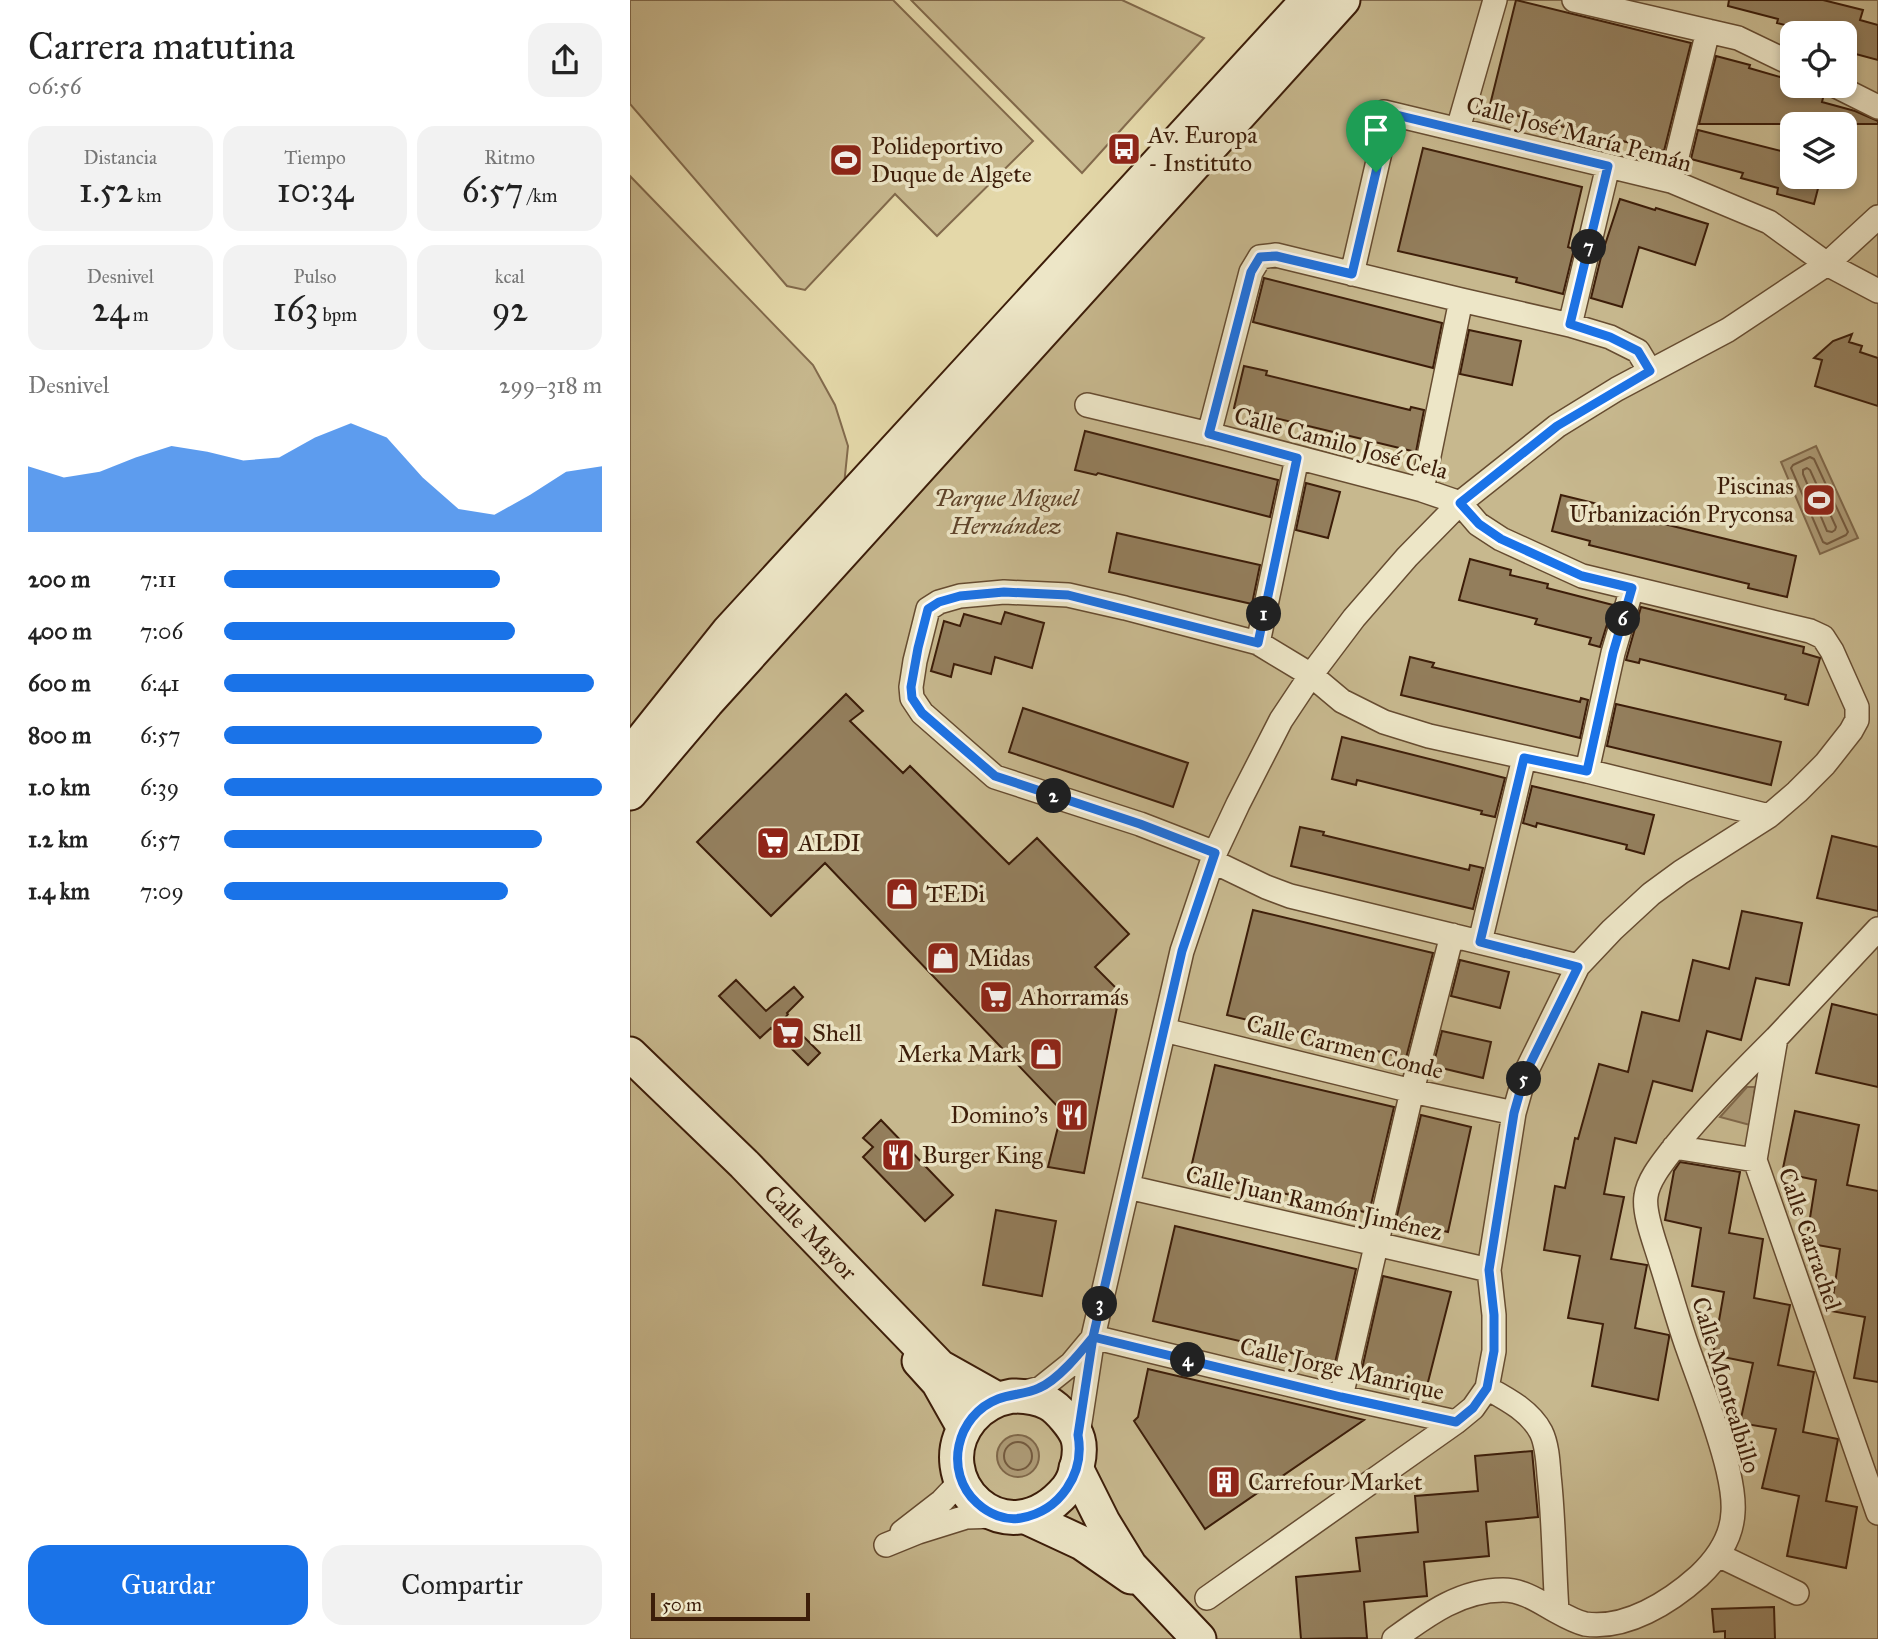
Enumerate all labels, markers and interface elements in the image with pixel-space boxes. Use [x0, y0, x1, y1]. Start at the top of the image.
map controls [1780, 21, 1857, 189]
button: locate [1780, 21, 1857, 98]
text: Carrera matutina [28, 23, 295, 69]
button: share [528, 23, 602, 97]
text: 06:56 [28, 72, 81, 100]
street label: Calle José María Pemán [1463, 89, 1695, 179]
pin [1346, 100, 1406, 172]
icon: arrive [1357, 111, 1395, 149]
button: layers [1780, 112, 1857, 189]
place label: Av. Europa - Instituto [1147, 120, 1258, 178]
bus stop icon: Av. Europa - Instituto [1105, 130, 1143, 168]
place label: Polideportivo Duque de Algete [871, 131, 1032, 189]
sports icon: Polideportivo Duque de Algete [827, 141, 865, 179]
text: Distancia [84, 146, 157, 169]
text: Tiempo [284, 146, 346, 169]
text: Ritmo [484, 146, 535, 169]
text: 1.52 [79, 169, 133, 212]
text: 10:34 [277, 169, 353, 212]
text: 6:57 [462, 169, 524, 212]
text: km [133, 184, 162, 207]
text: /km [524, 184, 558, 207]
pin: 7 [1572, 230, 1606, 264]
text: 7 [1583, 235, 1594, 258]
text: Desnivel [87, 265, 154, 288]
text: Pulso [294, 265, 336, 288]
text: kcal [495, 265, 525, 288]
text: 24 [92, 288, 129, 331]
text: 163 [273, 288, 318, 331]
text: 92 [492, 288, 528, 331]
text: m [129, 303, 149, 326]
text: bpm [318, 303, 357, 326]
text: Desnivel [28, 371, 109, 399]
text: 299–318 m [499, 371, 602, 399]
street label: Calle Camilo José Cela [1231, 400, 1452, 486]
place label: Piscinas Urbanización Pryconsa [1569, 471, 1795, 529]
sports icon: Piscinas Urbanización Pryconsa [1800, 481, 1838, 519]
park label: Parque Miguel Hernández [934, 483, 1081, 541]
text: 200 m [28, 565, 90, 593]
text: 7:11 [140, 565, 176, 593]
pin: 1 [1246, 596, 1282, 632]
text: 1 [1260, 602, 1267, 625]
pin: 6 [1606, 602, 1640, 636]
text: 6 [1618, 607, 1627, 630]
text: 400 m [28, 617, 92, 645]
text: 7:06 [140, 617, 183, 645]
text: 600 m [28, 669, 91, 697]
text: 6:41 [140, 669, 180, 697]
text: 800 m [28, 721, 91, 749]
text: 6:57 [140, 721, 181, 749]
text: 1.0 km [28, 773, 90, 801]
text: 6:39 [140, 773, 179, 801]
pin: 2 [1036, 778, 1072, 814]
text: 2 [1049, 784, 1058, 807]
supermarket icon: ALDI [754, 824, 792, 862]
text: 1.2 km [28, 825, 88, 853]
text: 6:57 [140, 825, 181, 853]
place label: ALDI [797, 828, 861, 858]
shop icon: TEDi [883, 875, 921, 913]
text: 1.4 km [28, 877, 90, 905]
text: 7:09 [140, 877, 184, 905]
place label: TEDi [926, 879, 986, 909]
shop icon: Midas [924, 939, 962, 977]
place label: Midas [968, 943, 1030, 973]
supermarket icon: Ahorramás [977, 978, 1015, 1016]
place label: Ahorramás [1019, 982, 1129, 1012]
street label: Calle Carmen Conde [1243, 1008, 1447, 1086]
supermarket icon: Shell [769, 1014, 807, 1052]
place label: Shell [812, 1018, 863, 1048]
shop icon: Merka Mark [1027, 1035, 1065, 1073]
place label: Merka Mark [897, 1039, 1023, 1069]
pin: 5 [1506, 1062, 1542, 1096]
text: 5 [1519, 1067, 1528, 1090]
restaurant icon: Domino's [1053, 1096, 1091, 1134]
place label: Domino's [950, 1100, 1048, 1130]
restaurant icon: Burger King [879, 1136, 917, 1174]
place label: Burger King [922, 1140, 1044, 1170]
street label: Calle Juan Ramón Jiménez [1183, 1159, 1445, 1247]
street label: Calle Carrachel [1772, 1164, 1849, 1315]
street label: Calle Mayor [757, 1179, 863, 1287]
pin: 3 [1082, 1286, 1118, 1322]
text: 3 [1096, 1292, 1103, 1315]
street label: Calle Montealbillo [1685, 1293, 1767, 1477]
street label: Calle Jorge Manrique [1237, 1331, 1447, 1407]
pin: 4 [1170, 1342, 1206, 1378]
text: 4 [1182, 1348, 1193, 1371]
building icon: Carrefour Market [1205, 1463, 1243, 1501]
place label: Carrefour Market [1248, 1467, 1423, 1497]
button: Guardar [28, 1545, 308, 1625]
button: Compartir [322, 1545, 602, 1625]
scale bar [651, 1590, 810, 1622]
text: 50 m [662, 1593, 702, 1616]

